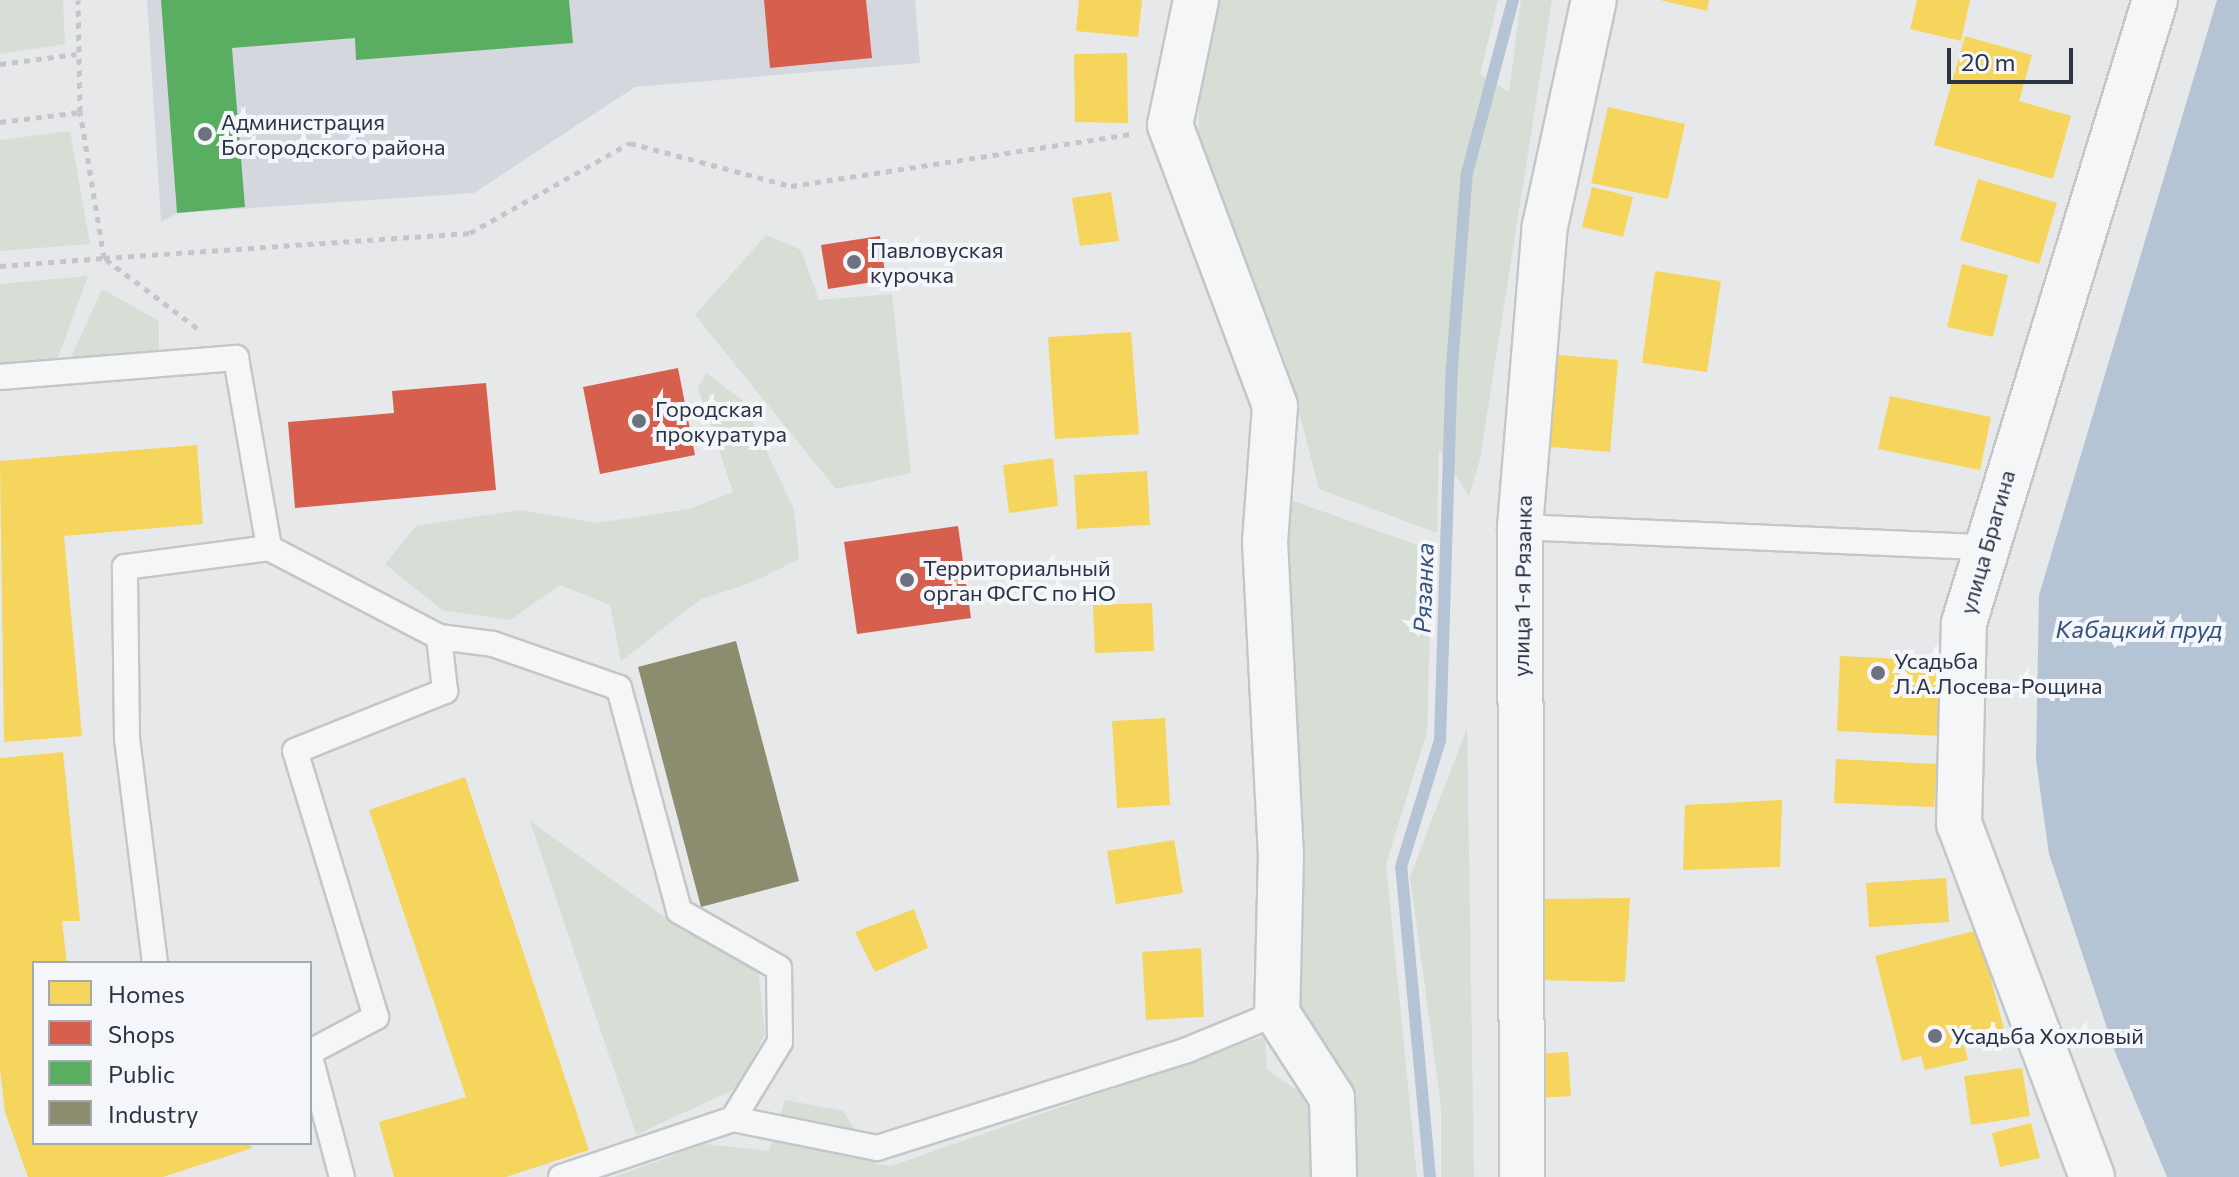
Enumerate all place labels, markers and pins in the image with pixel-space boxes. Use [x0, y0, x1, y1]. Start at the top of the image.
place label: Администрация Богородского района [221, 108, 445, 160]
marker: Администрация Богородского района [196, 125, 214, 143]
place label: Павловуская курочка [870, 236, 1004, 288]
marker: Павловуская курочка [845, 253, 863, 271]
place label: Городская прокуратура [655, 395, 787, 446]
marker: Городская прокуратура [630, 412, 648, 430]
place label: Территориальный орган ФСГС по НО [923, 554, 1116, 606]
marker: Территориальный орган ФСГС по НО [898, 571, 916, 589]
place label: Усадьба Л.А.Лосева-Рощина [1894, 647, 2102, 698]
marker: Усадьба Л.А.Лосева-Рощина [1869, 664, 1887, 682]
place label: Усадьба Хохловый [1951, 1023, 2144, 1049]
marker: Усадьба Хохловый [1926, 1027, 1944, 1045]

